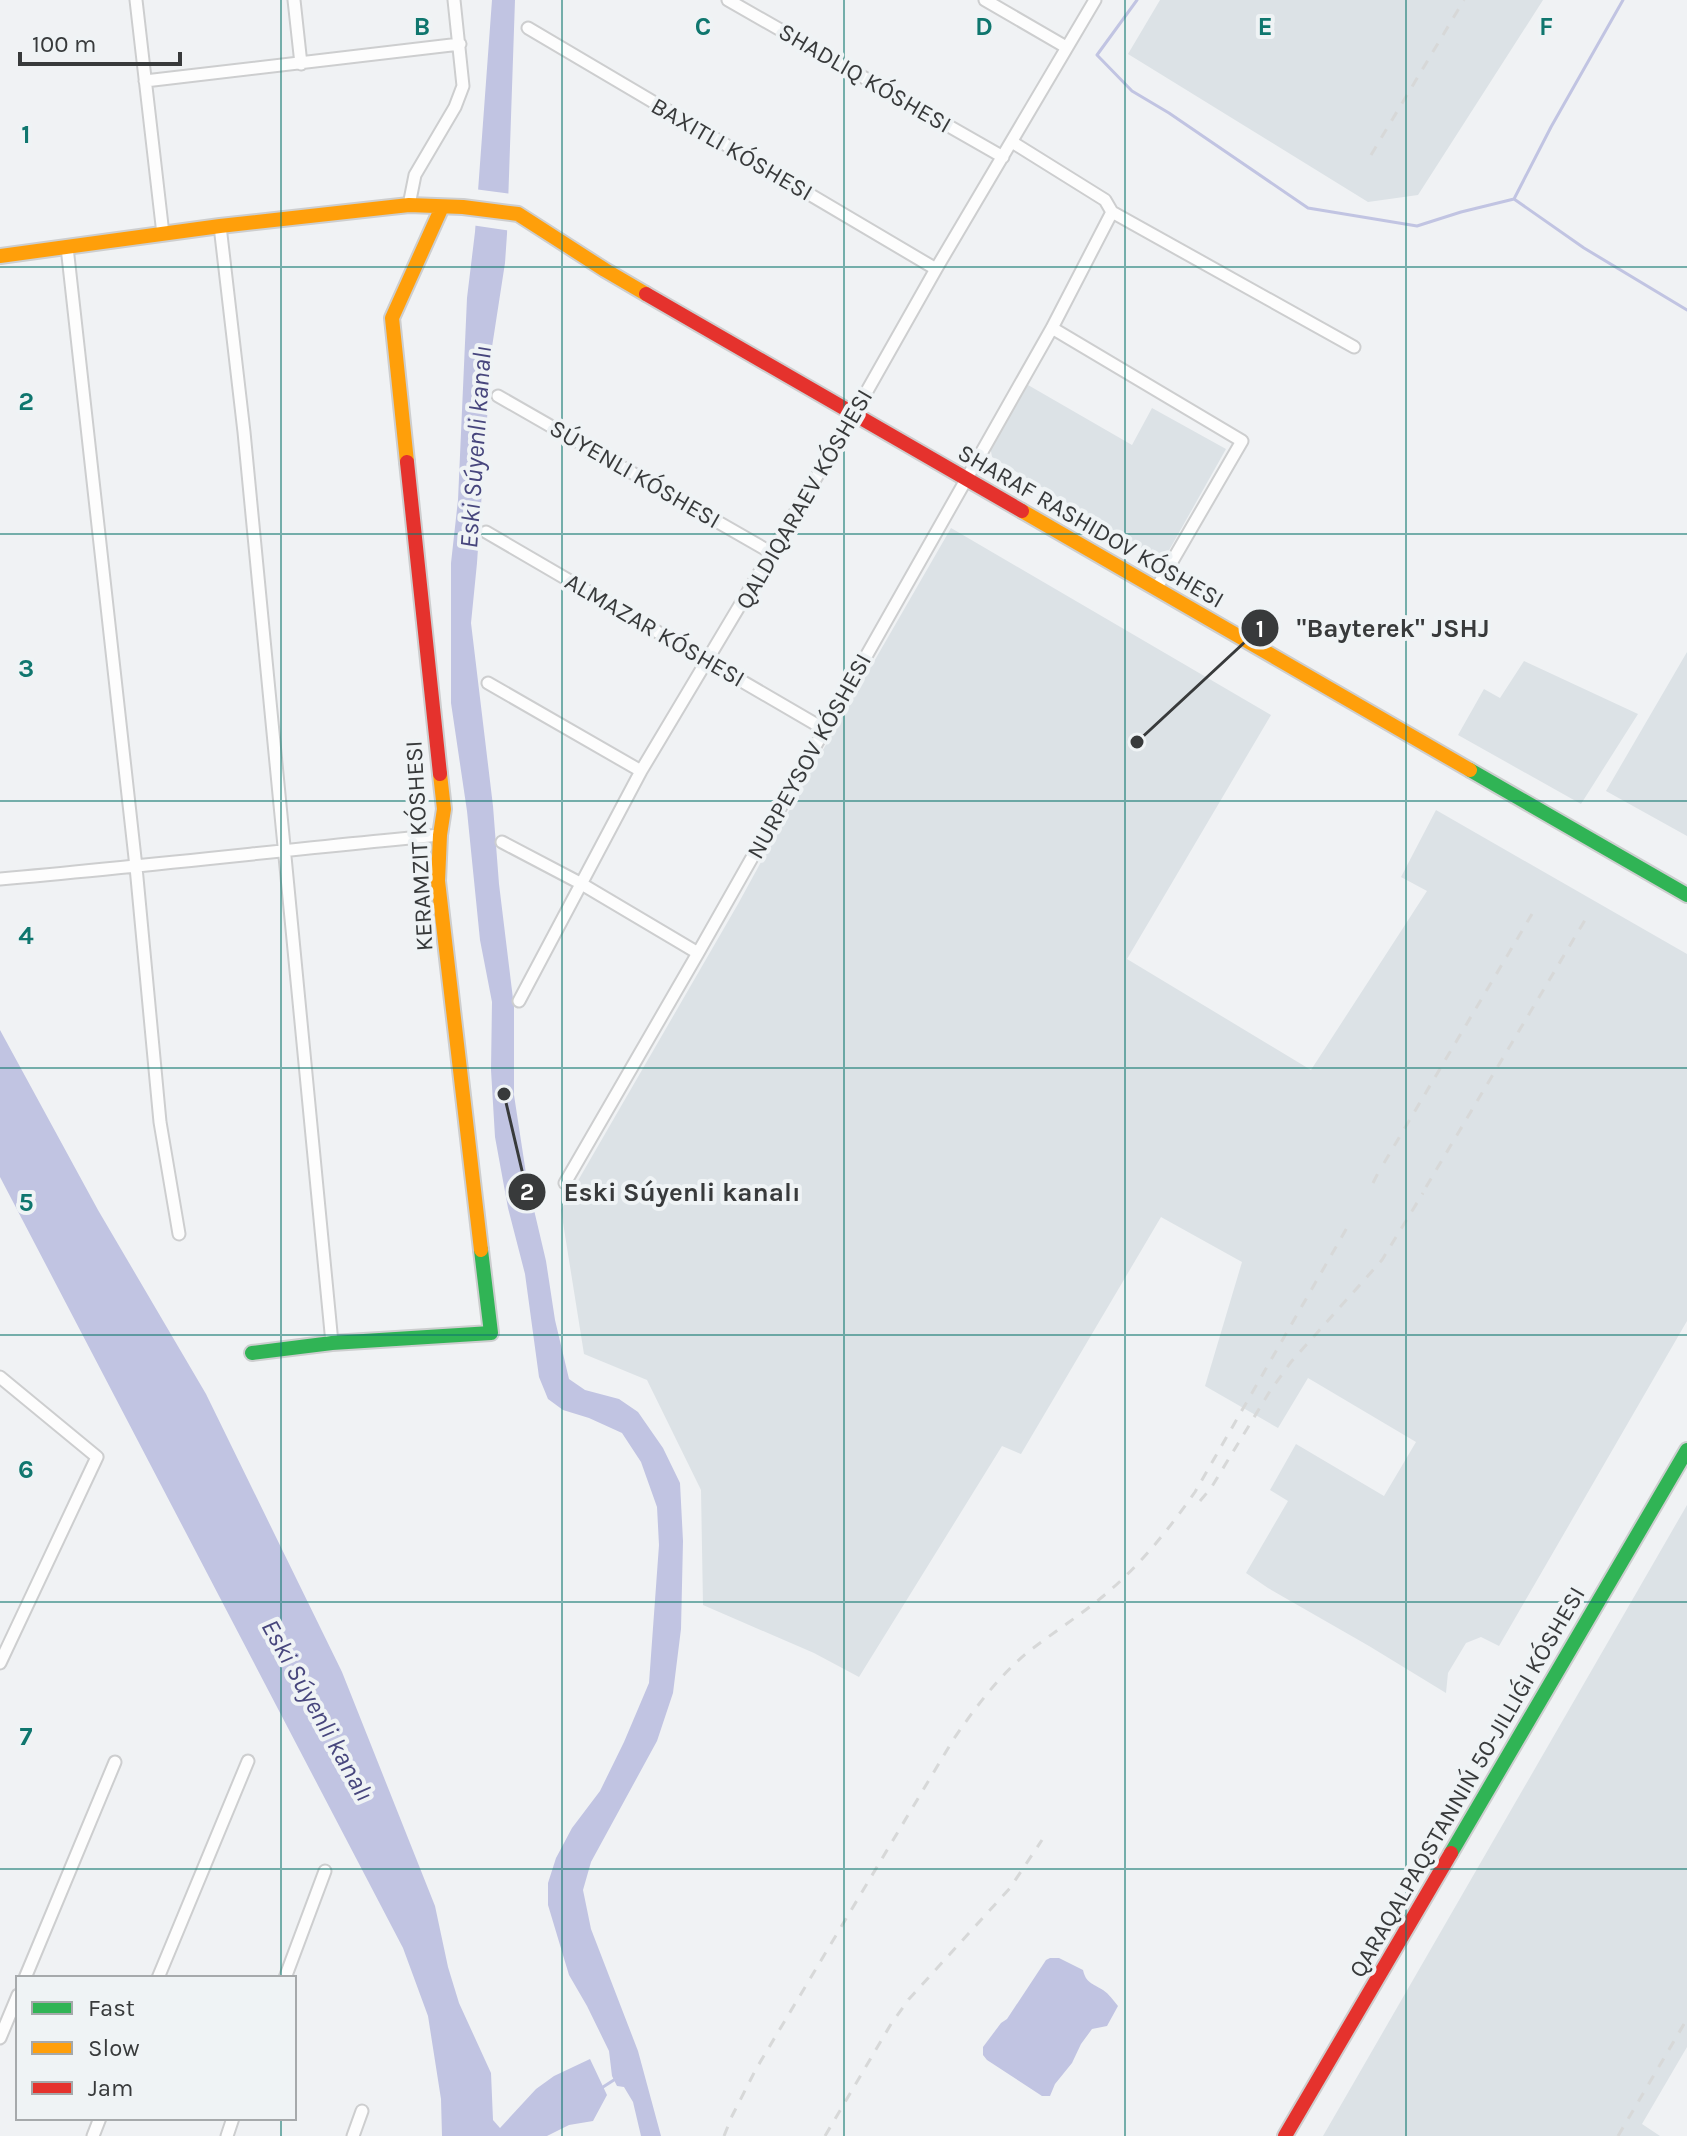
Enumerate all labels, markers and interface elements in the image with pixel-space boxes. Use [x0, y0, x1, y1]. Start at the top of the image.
text: B [414, 11, 430, 42]
text: C [695, 11, 711, 42]
text: D [975, 11, 993, 42]
text: E [1257, 11, 1273, 42]
text: F [1539, 11, 1553, 42]
scale bar [20, 16, 180, 66]
street label: SHADLIQ KÓSHESI [774, 17, 956, 139]
text: 100 m [32, 30, 97, 58]
street label: BAXITLI KÓSHESI [646, 91, 818, 207]
text: 1 [21, 119, 31, 150]
water label: Eski Súyenli kanalı [453, 345, 498, 549]
street label: QALDIQARAEV KÓSHESI [730, 384, 878, 614]
text: 2 [18, 386, 34, 417]
street label: SÚYENLI KÓSHESI [545, 413, 726, 534]
street label: SHARAF RASHIDOV KÓSHESI [953, 438, 1229, 614]
street label: ALMAZAR KÓSHESI [560, 567, 750, 693]
callout: "Bayterek" JSHJ [1240, 603, 1505, 653]
text: "Bayterek" JSHJ [1297, 613, 1490, 644]
text: 1 [1256, 615, 1264, 643]
street label: NURPEYSOV KÓSHESI [741, 648, 877, 864]
text: 3 [18, 653, 34, 684]
street label: KERAMZIT KÓSHESI [400, 740, 438, 952]
text: 4 [18, 920, 34, 951]
callout: Eski Súyenli kanalı [507, 1167, 816, 1217]
text: Eski Súyenli kanalı [564, 1177, 800, 1208]
text: 2 [520, 1178, 534, 1206]
text: 5 [18, 1187, 34, 1218]
text: 6 [18, 1454, 34, 1485]
street label: QARAQALPAQSTANNIŃ 50-JILLIǴI KÓSHESI [1342, 1581, 1591, 1982]
water label: Eski Súyenli kanalı [255, 1614, 380, 1807]
text: 7 [20, 1721, 33, 1752]
legend [16, 1976, 296, 2120]
text: Fast [88, 1994, 135, 2022]
text: Slow [88, 2034, 140, 2062]
text: Jam [88, 2074, 133, 2102]

